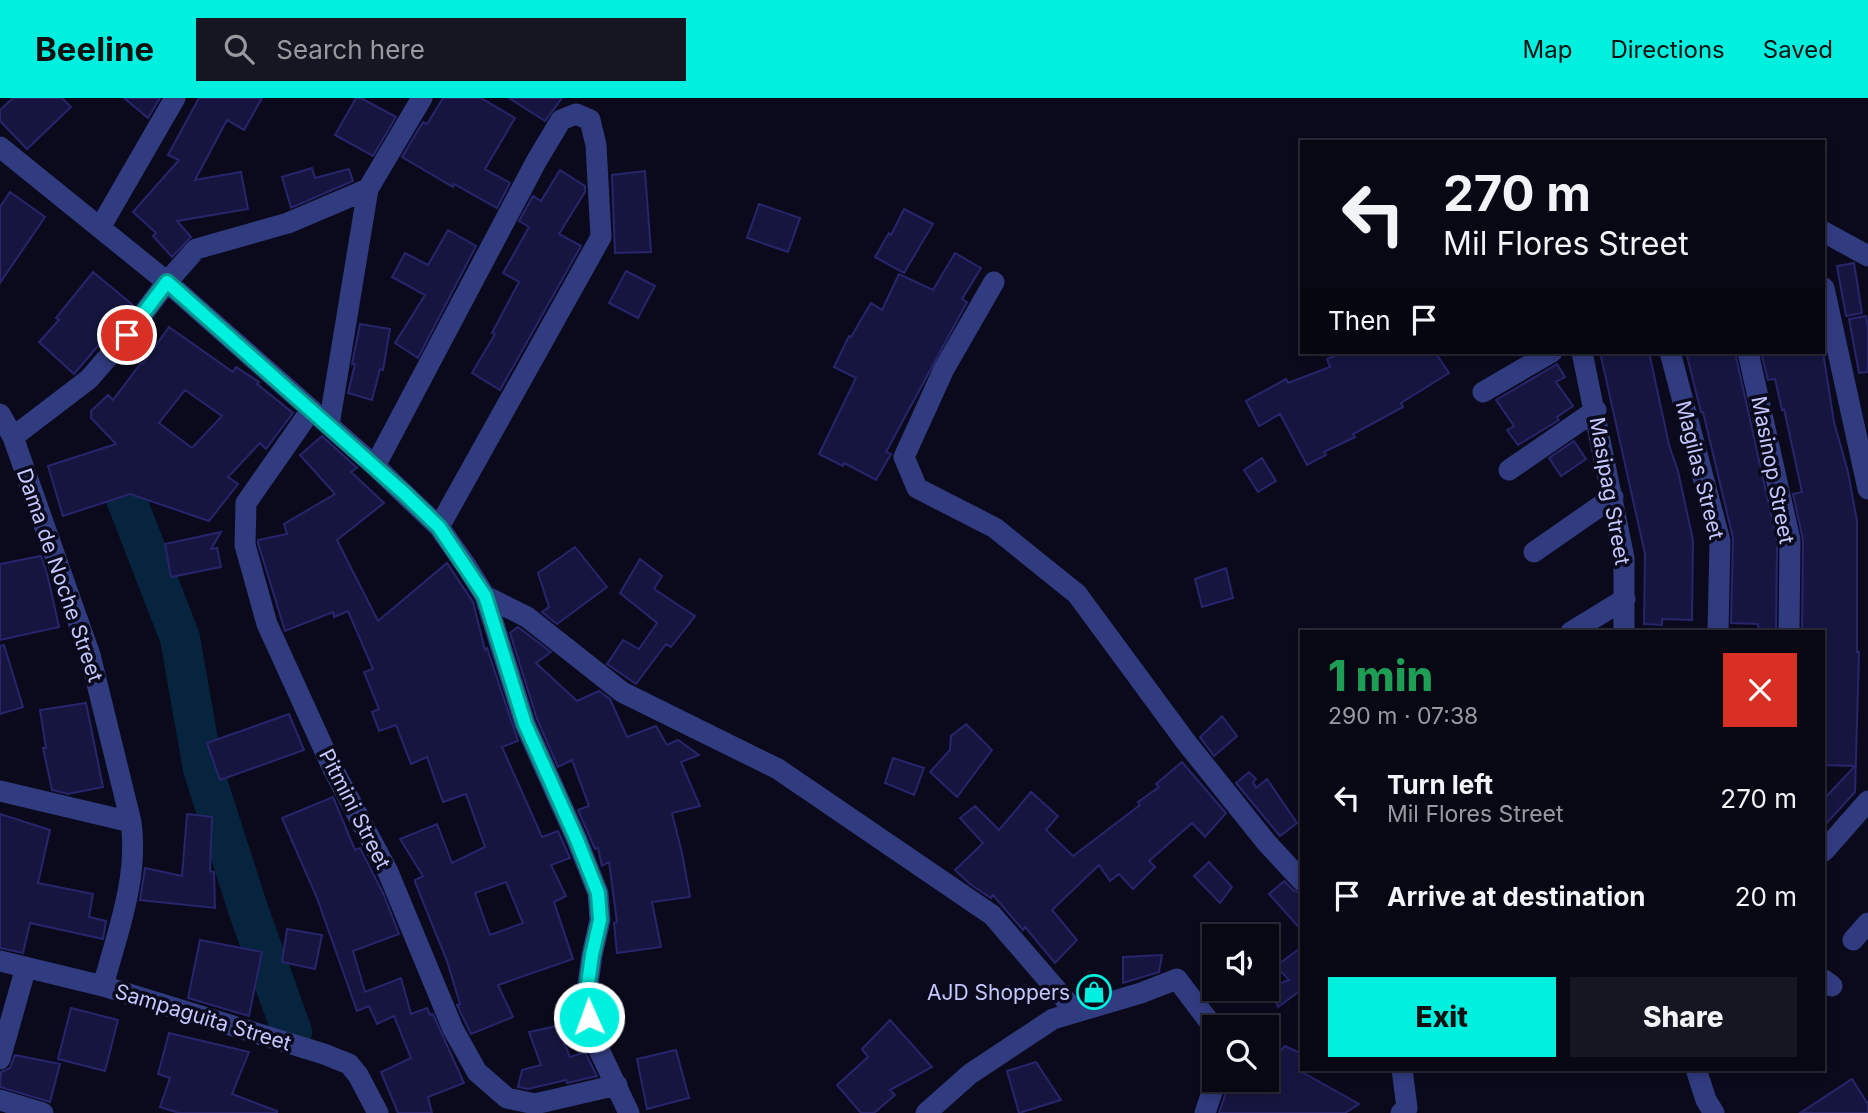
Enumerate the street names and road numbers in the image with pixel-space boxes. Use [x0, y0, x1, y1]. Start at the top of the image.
street label: Masinop Street [1746, 394, 1800, 546]
street label: Magilas Street [1671, 398, 1729, 542]
street label: Masipag Street [1585, 415, 1635, 567]
street label: Dama de Noche Street [12, 465, 108, 685]
street label: Pitmini Street [314, 745, 396, 873]
street label: Sampaguita Street [112, 978, 294, 1056]

